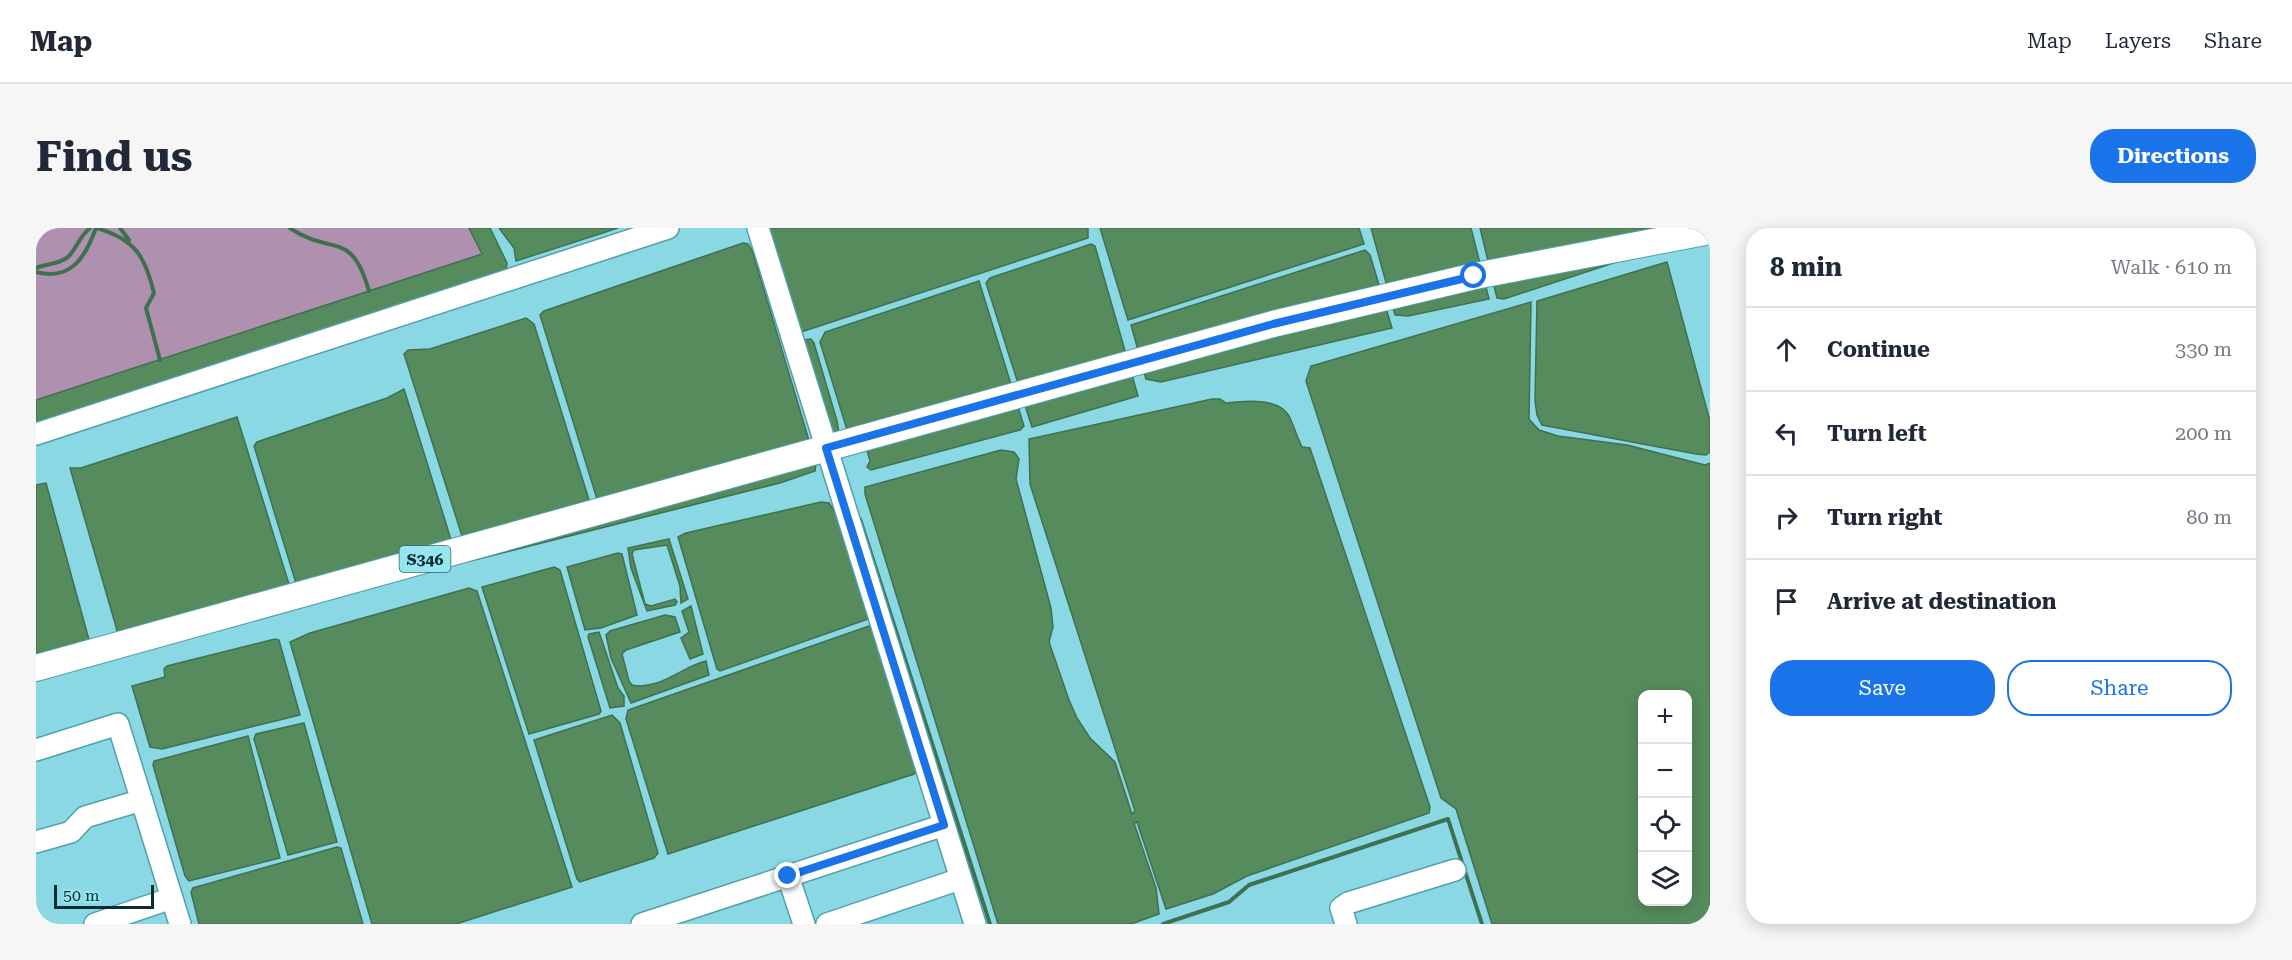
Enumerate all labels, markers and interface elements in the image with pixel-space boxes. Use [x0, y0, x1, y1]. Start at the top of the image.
text: Map [30, 25, 92, 58]
text: Map [2027, 29, 2072, 53]
text: Layers [2105, 29, 2171, 53]
text: Share [2204, 29, 2262, 53]
button: Directions [2090, 129, 2256, 183]
text: Find us [36, 132, 193, 181]
text: 8 min [1770, 252, 1842, 282]
text: Walk · 610 m [2111, 255, 2232, 279]
route start [1460, 262, 1486, 288]
icon: ahead [1770, 333, 1803, 366]
text: Continue [1827, 337, 1930, 362]
text: 330 m [2175, 337, 2232, 361]
icon: left [1770, 417, 1803, 450]
text: Turn left [1827, 421, 1927, 446]
text: 200 m [2175, 421, 2232, 445]
icon: right [1770, 501, 1803, 534]
text: Turn right [1827, 505, 1942, 530]
text: 80 m [2186, 505, 2232, 529]
road number: S346 [400, 546, 450, 572]
icon: arrive [1770, 585, 1803, 618]
text: Arrive at destination [1827, 589, 2056, 614]
button: Save [1770, 660, 1995, 716]
button: Share [2007, 660, 2232, 716]
map controls [1638, 690, 1692, 906]
button: + [1638, 690, 1692, 744]
button: − [1638, 744, 1692, 798]
button: locate [1638, 798, 1692, 852]
button: layers [1638, 852, 1692, 906]
route end [774, 862, 800, 888]
scale bar [54, 882, 154, 910]
text: 50 m [63, 886, 100, 905]

